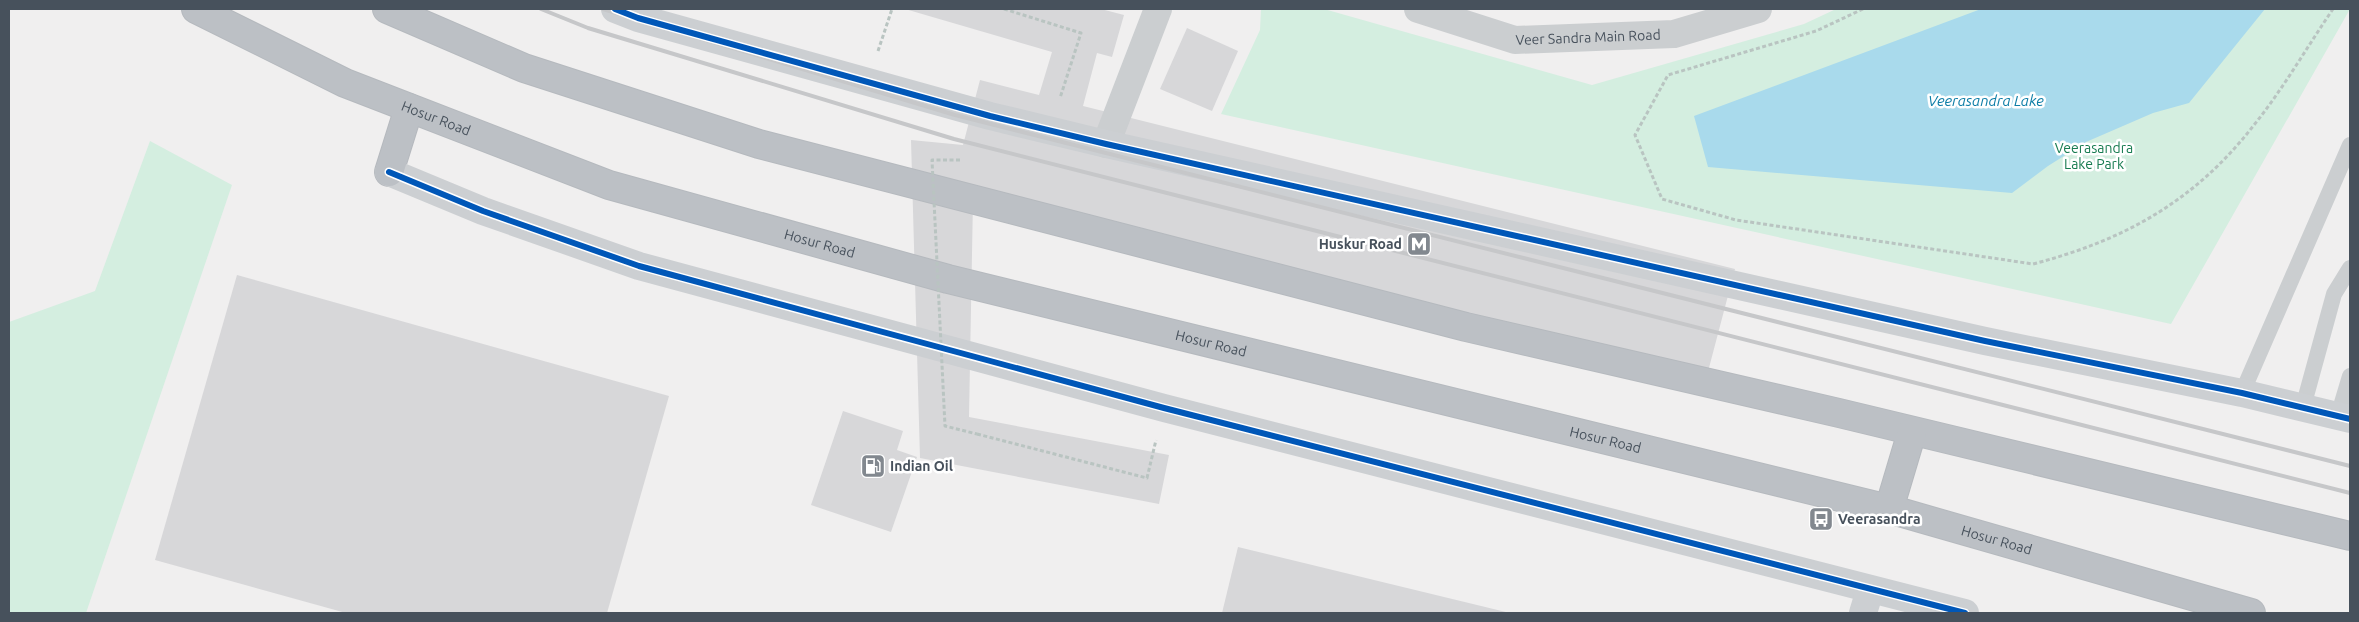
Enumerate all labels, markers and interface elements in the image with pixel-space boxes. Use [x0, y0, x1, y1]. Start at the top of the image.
street label: Veer Sandra Main Road [1515, 27, 1661, 48]
water label: Veerasandra Lake [1928, 92, 2044, 109]
street label: Hosur Road [399, 98, 473, 139]
park label: Veerasandra Lake Park [2055, 140, 2133, 172]
street label: Hosur Road [782, 226, 857, 261]
metro station icon: Huskur Road [1406, 231, 1432, 257]
place label: Huskur Road [1319, 236, 1402, 252]
street label: Hosur Road [1174, 327, 1248, 360]
street label: Hosur Road [1568, 423, 1643, 456]
fuel station icon: Indian Oil [860, 453, 886, 479]
place label: Indian Oil [890, 458, 953, 474]
bus stop icon: Veerasandra [1808, 506, 1834, 532]
place label: Veerasandra [1838, 511, 1921, 527]
street label: Hosur Road [1960, 522, 2034, 558]

